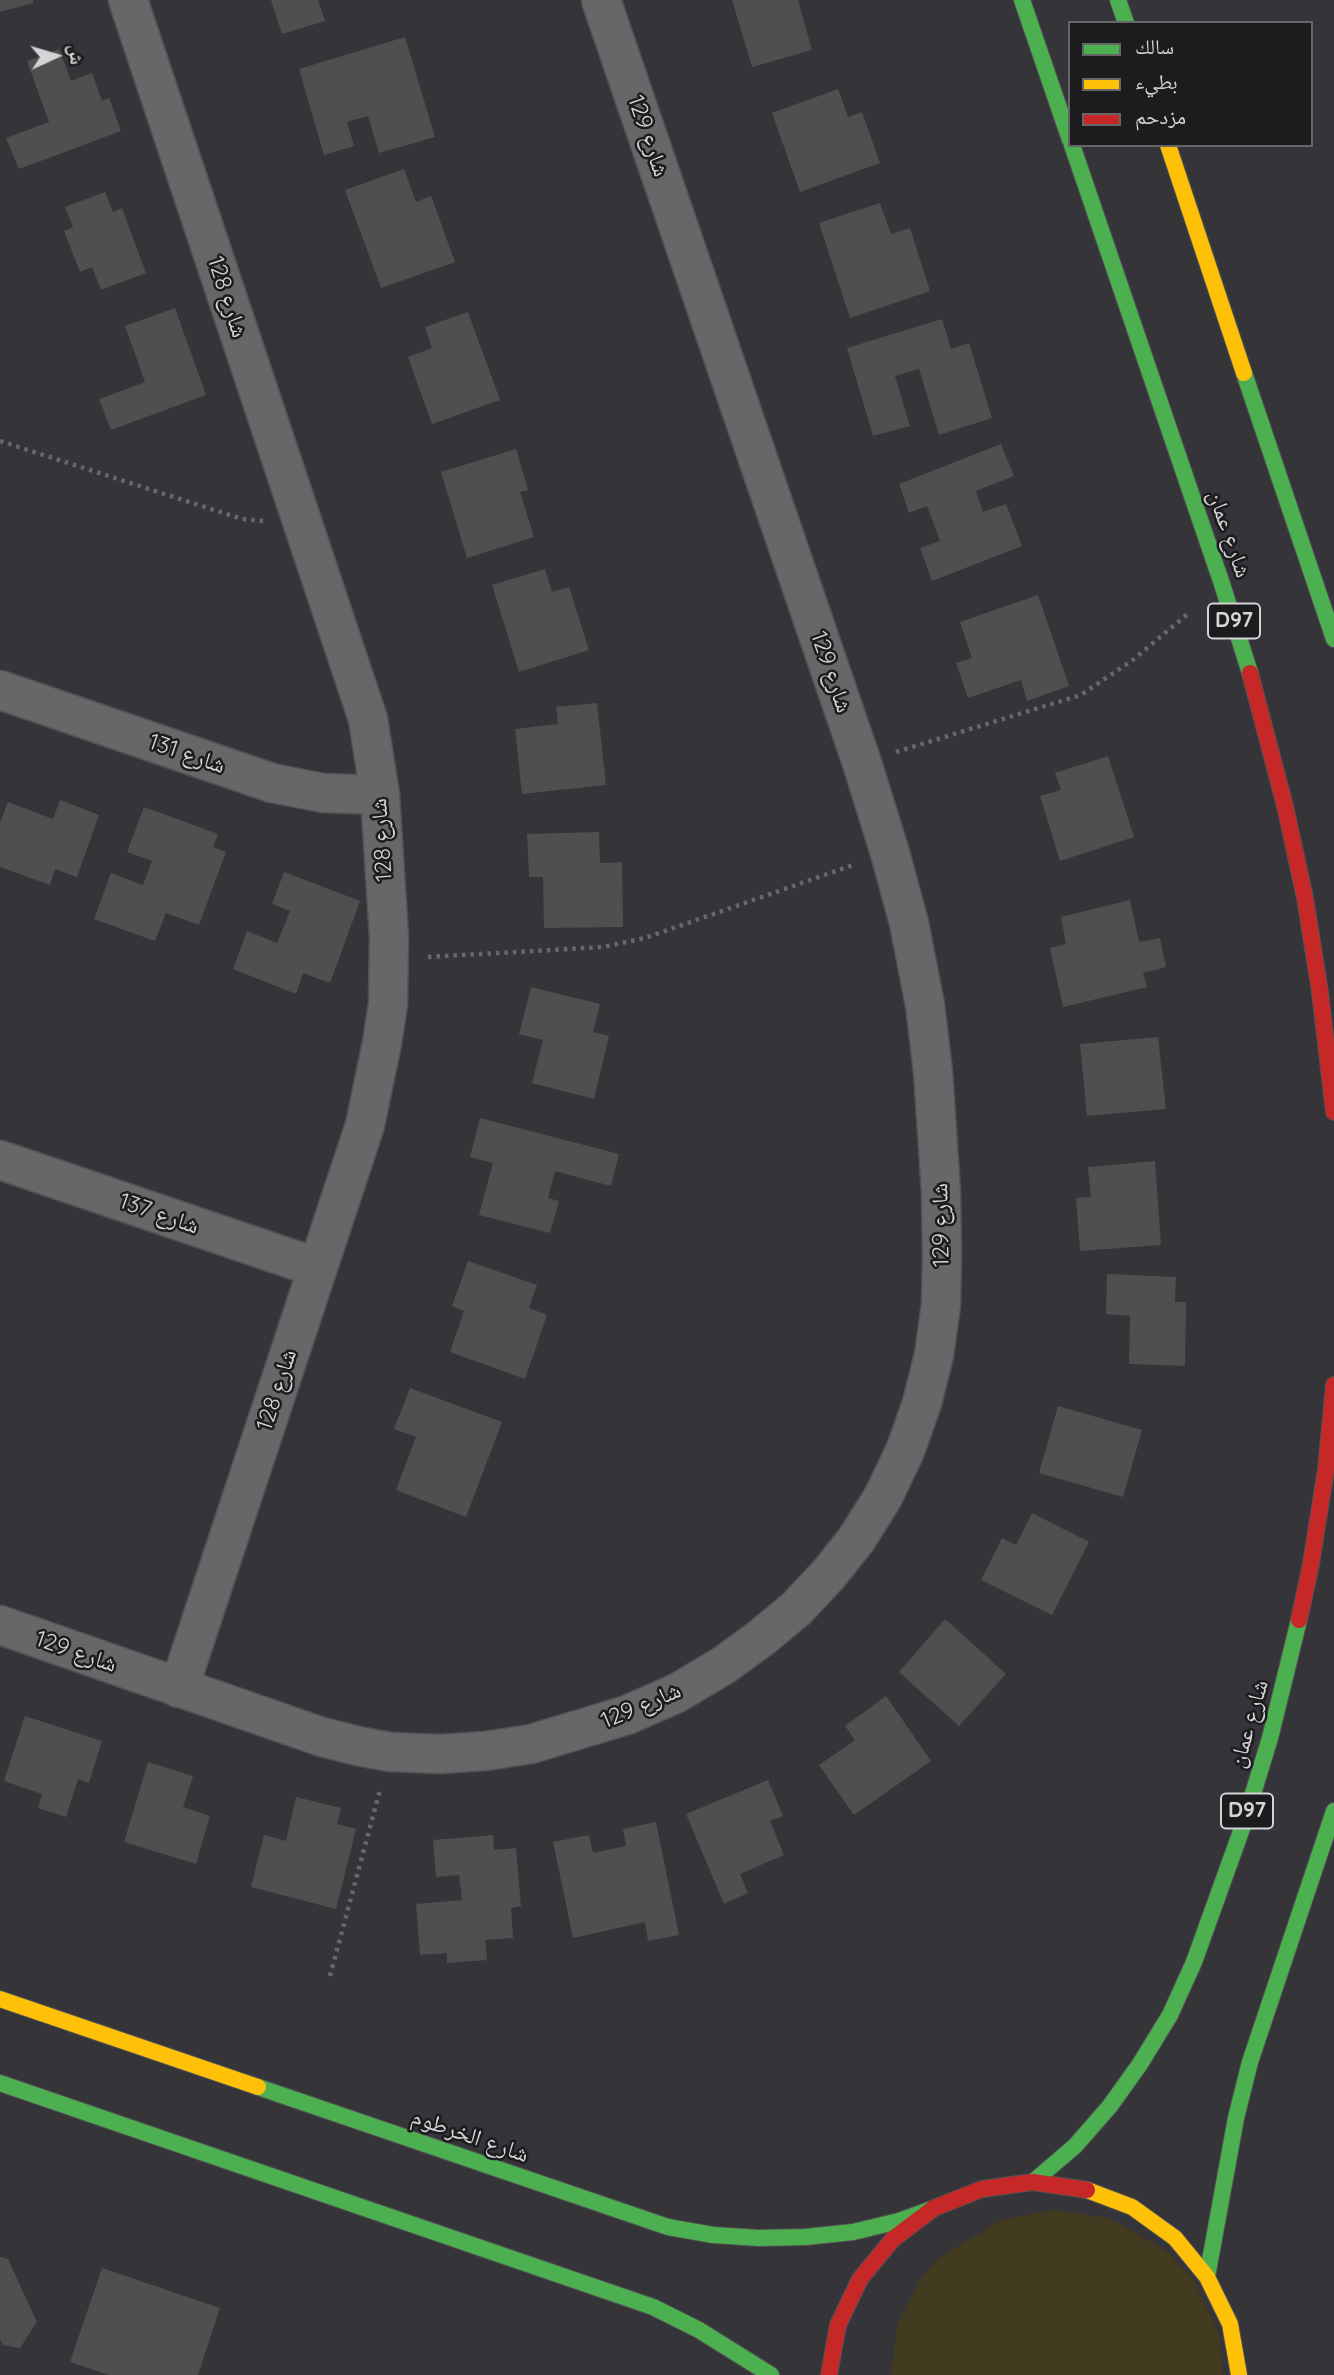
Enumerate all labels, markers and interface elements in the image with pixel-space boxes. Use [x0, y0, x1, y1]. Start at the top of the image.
north arrow [21, 21, 91, 91]
legend [1068, 21, 1313, 147]
text: سالك [1135, 33, 1174, 59]
text: ش [64, 44, 90, 65]
text: بطيء [1135, 68, 1178, 94]
street label: شارع 129 [621, 92, 675, 180]
text: مزدحم [1135, 103, 1186, 129]
street label: شارع 128 [201, 253, 253, 341]
street label: شارع عمان [1201, 487, 1257, 581]
road number: D97 [1208, 604, 1260, 638]
street label: شارع 129 [804, 628, 858, 716]
street label: شارع 131 [145, 728, 229, 780]
street label: شارع 128 [365, 797, 399, 883]
street label: شارع 129 [926, 1183, 956, 1267]
street label: شارع 137 [116, 1188, 202, 1240]
street label: شارع 128 [251, 1346, 303, 1434]
street label: شارع 129 [32, 1625, 120, 1679]
street label: شارع 129 [597, 1677, 685, 1735]
street label: شارع عمان [1223, 1677, 1275, 1771]
road number: D97 [1221, 1794, 1273, 1828]
street label: شارع الخرطوم [408, 2103, 532, 2169]

